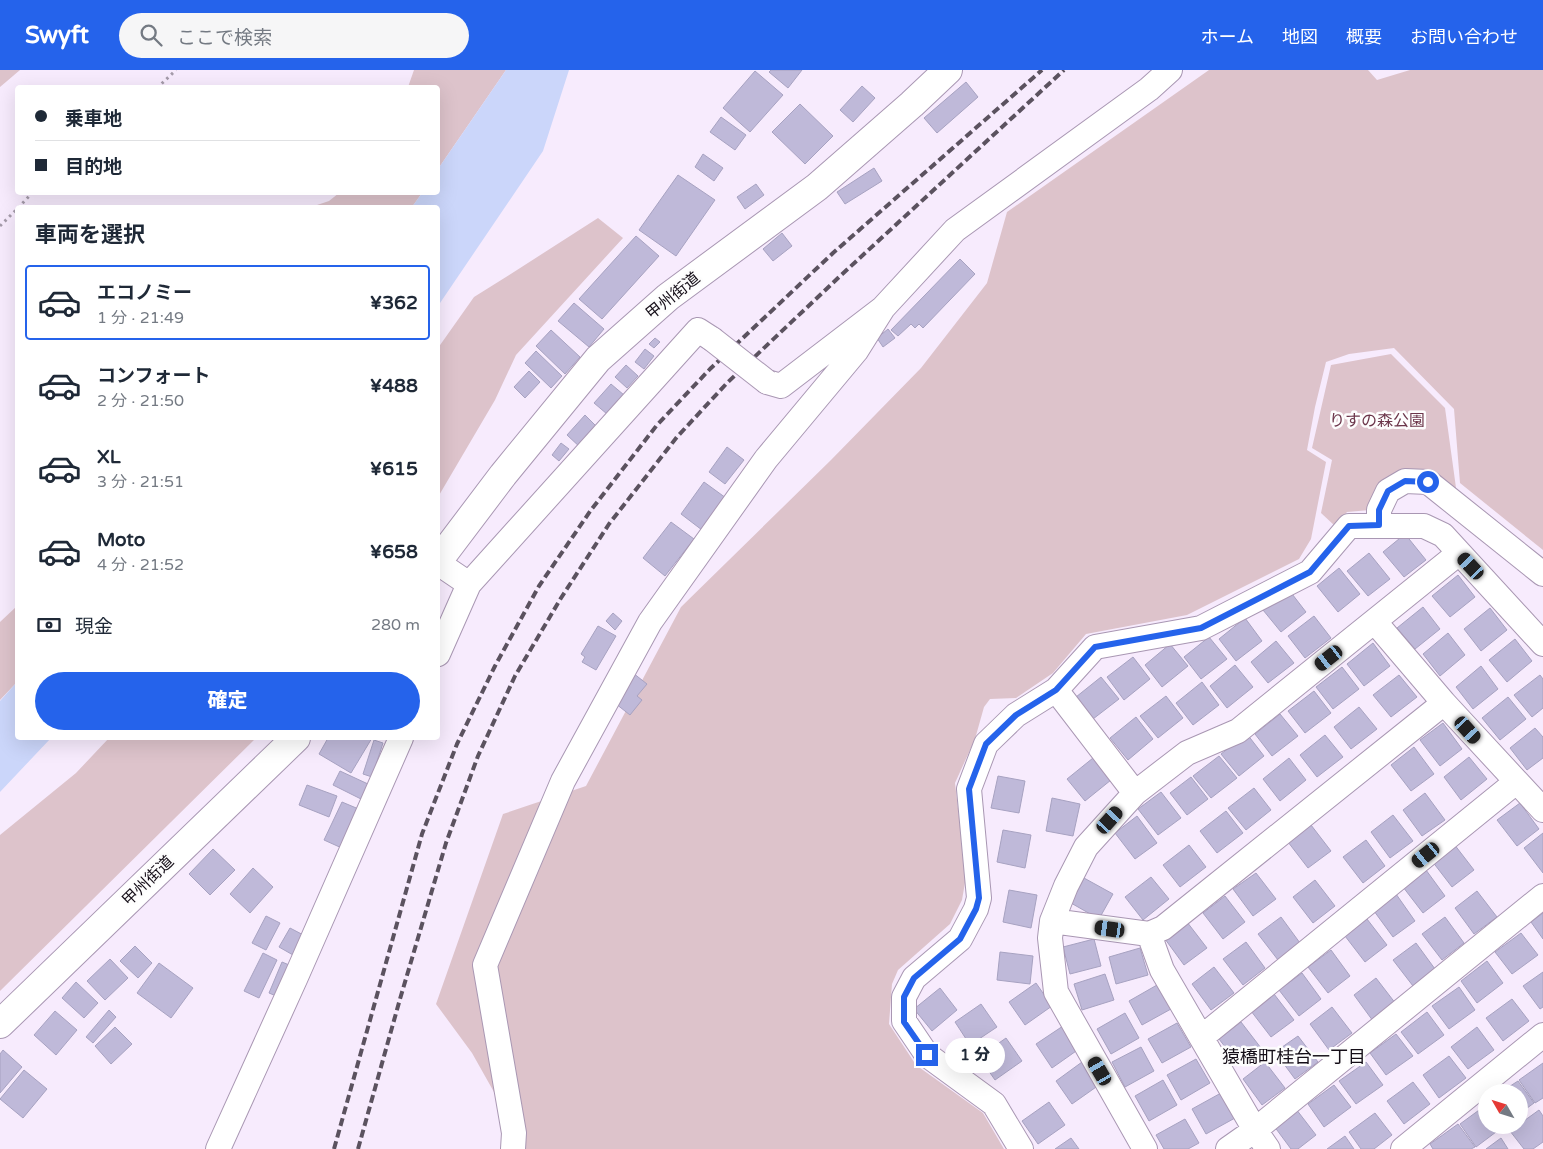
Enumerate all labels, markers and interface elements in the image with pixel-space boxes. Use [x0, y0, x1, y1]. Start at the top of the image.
search box [119, 13, 469, 58]
text: Swyft [25, 21, 89, 50]
icon: search [137, 21, 165, 49]
text: ホーム [1201, 26, 1254, 48]
text: 地図 [1282, 26, 1318, 48]
text: 概要 [1346, 26, 1382, 48]
text: お問い合わせ [1410, 26, 1518, 48]
text: ここで検索 [177, 27, 272, 49]
text: 乗車地 [65, 108, 122, 130]
text: 目的地 [65, 156, 122, 178]
text: 車両を選択 [35, 222, 145, 248]
street label: 甲州街道 [642, 268, 704, 324]
icon: car [37, 280, 82, 325]
text: エコノミー [97, 282, 192, 304]
text: ¥362 [370, 292, 418, 314]
text: 1 分 · 21:49 [97, 308, 184, 328]
icon: car [37, 363, 82, 408]
text: コンフォート [97, 365, 210, 387]
text: ¥488 [370, 375, 418, 397]
text: 2 分 · 21:50 [97, 391, 184, 411]
park label: りすの森公園 [1329, 411, 1425, 431]
icon: car [37, 446, 82, 491]
text: XL [97, 446, 121, 468]
text: ¥615 [370, 458, 418, 480]
route start [1417, 471, 1439, 493]
text: 3 分 · 21:51 [97, 472, 184, 492]
icon: car [37, 529, 82, 574]
text: Moto [97, 529, 145, 551]
text: ¥658 [370, 541, 418, 563]
car [1455, 550, 1486, 582]
text: 4 分 · 21:52 [97, 555, 184, 575]
icon: cash [35, 611, 63, 639]
text: 280 m [371, 615, 420, 635]
text: 現金 [75, 616, 113, 638]
car [1312, 643, 1345, 673]
button: 確定 [35, 672, 420, 730]
car [1452, 714, 1483, 746]
car [1094, 804, 1125, 836]
car [1409, 840, 1442, 870]
street label: 甲州街道 [118, 852, 178, 910]
car [1094, 919, 1125, 939]
callout: 1 分 [944, 1038, 1004, 1072]
route end [916, 1044, 938, 1066]
text: 1 分 [960, 1045, 990, 1065]
district label: 猿橋町桂台一丁目 [1222, 1046, 1366, 1068]
car [1086, 1054, 1113, 1088]
north arrow [1478, 1084, 1528, 1134]
map controls [1478, 1084, 1528, 1134]

